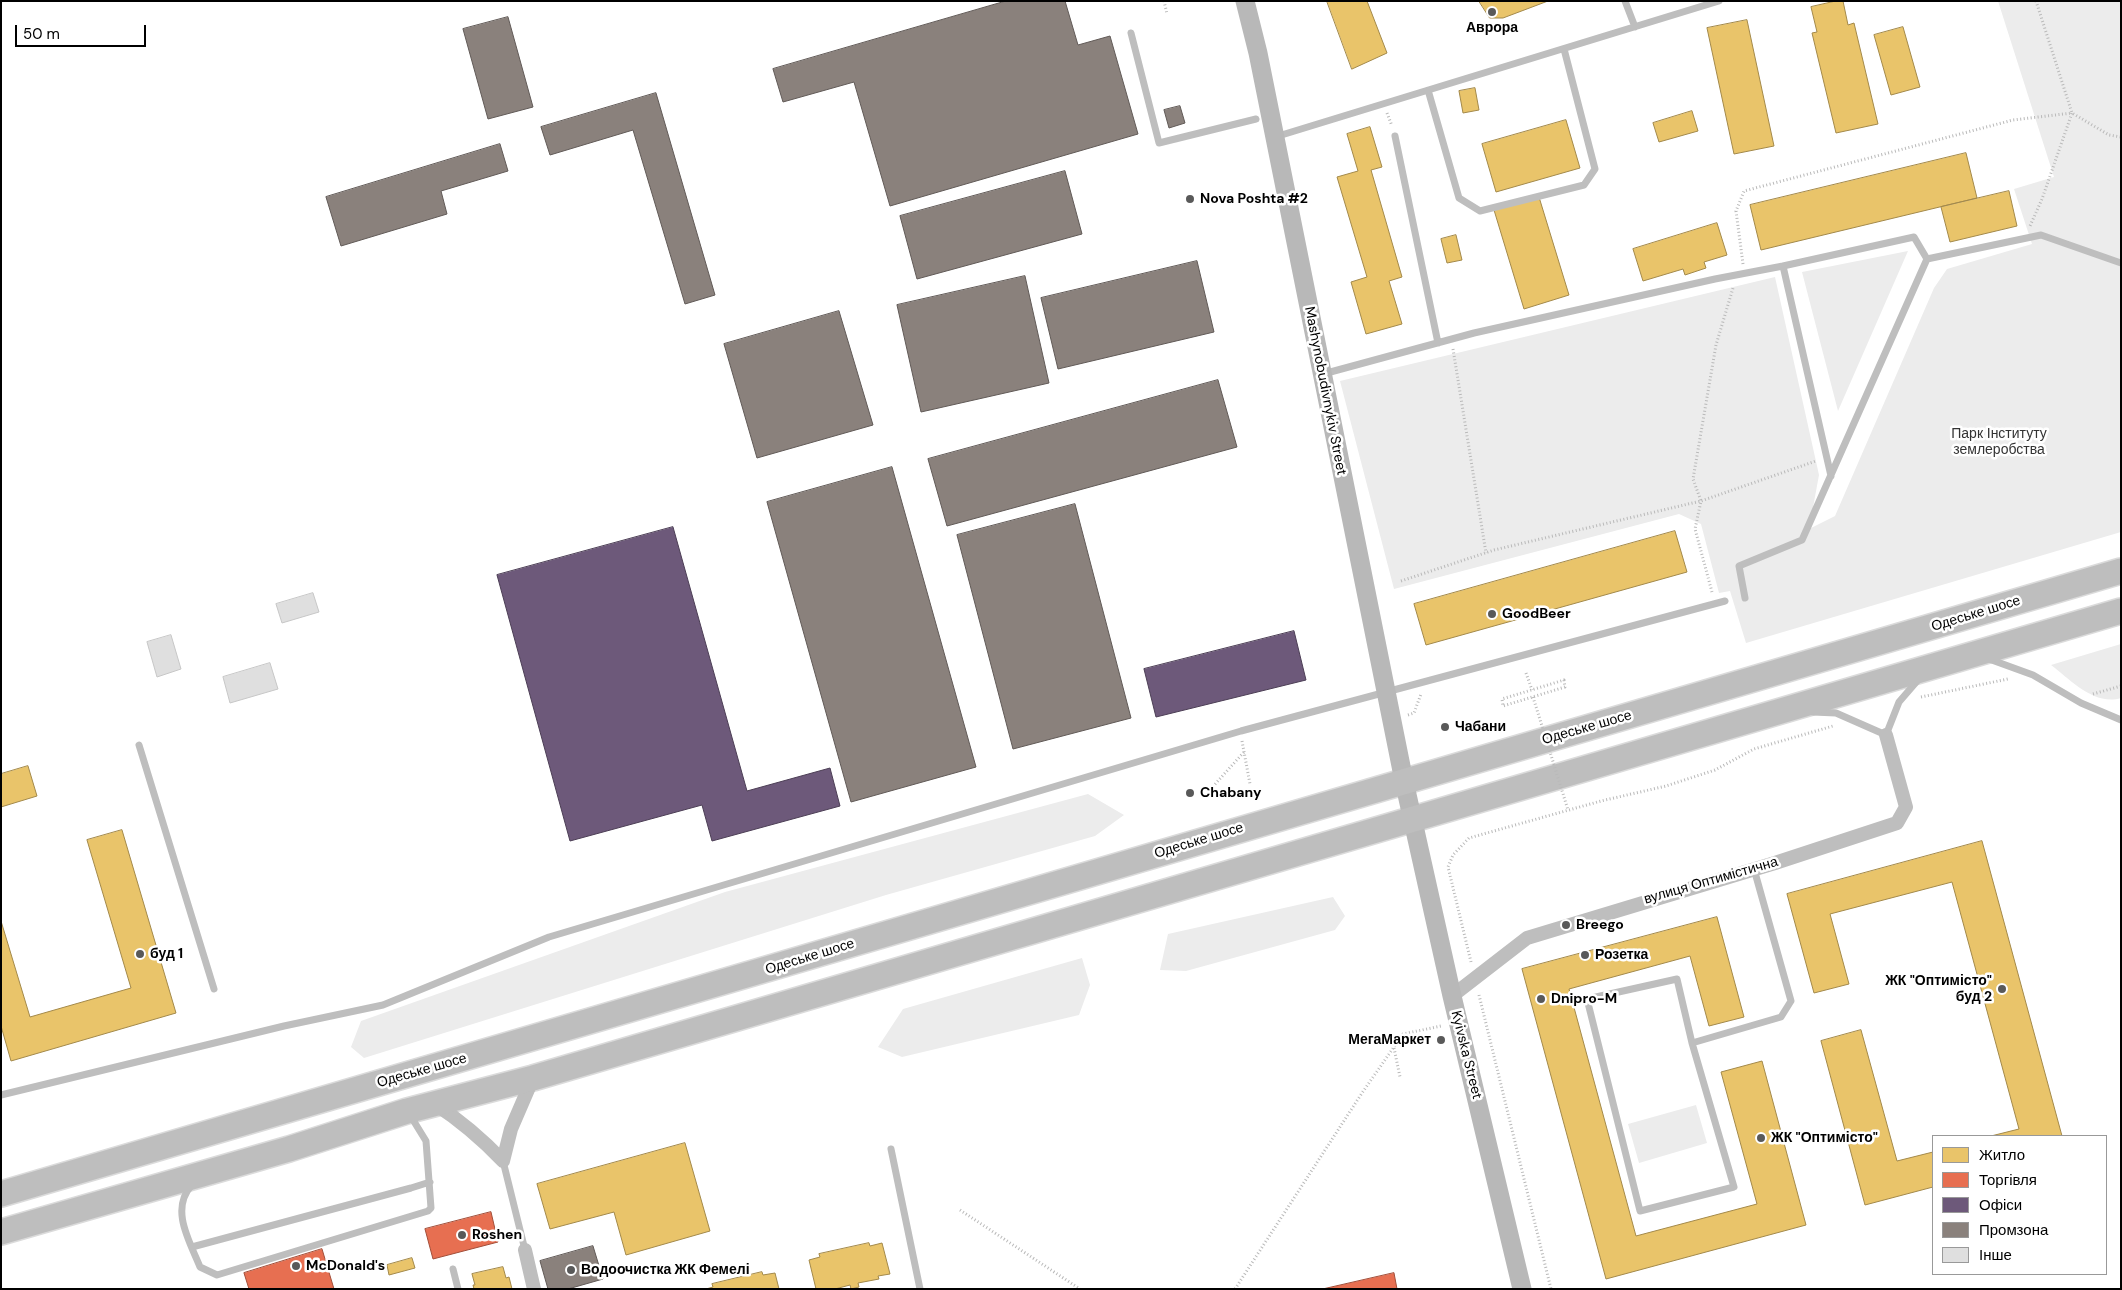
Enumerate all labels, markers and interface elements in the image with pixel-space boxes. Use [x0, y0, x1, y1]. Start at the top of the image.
marker: Аврора [1486, 6, 1498, 18]
scale bar [18, 15, 149, 47]
place label: Аврора [1466, 20, 1518, 36]
text: 50 m [23, 24, 60, 44]
place label: Nova Poshta #2 [1200, 191, 1308, 207]
marker: Nova Poshta #2 [1184, 193, 1196, 205]
street label: Mashynobudivnykiv Street [1300, 305, 1350, 477]
park label: Парк Інституту землеробства [1951, 426, 2047, 458]
street label: Одеське шосе [1929, 592, 2023, 636]
place label: GoodBeer [1502, 606, 1571, 622]
marker: GoodBeer [1486, 608, 1498, 620]
street label: Одеське шосе [1540, 707, 1634, 749]
place label: Чабани [1455, 719, 1506, 735]
marker: Чабани [1439, 721, 1451, 733]
place label: Chabany [1200, 785, 1261, 801]
marker: Chabany [1184, 787, 1196, 799]
street label: Одеське шосе [1152, 819, 1246, 863]
street label: вулиця Оптимістична [1642, 854, 1780, 908]
place label: Breego [1576, 917, 1624, 933]
marker: Breego [1560, 919, 1572, 931]
street label: Одеське шосе [763, 935, 857, 979]
place label: буд 1 [150, 946, 183, 962]
place label: Розетка [1595, 947, 1648, 963]
marker: буд 1 [134, 948, 146, 960]
marker: Розетка [1579, 949, 1591, 961]
place label: ЖК "Оптимісто" буд 2 [1885, 973, 1992, 1006]
marker: ЖК "Оптимісто" буд 2 [1996, 983, 2008, 995]
place label: Dnipro-M [1551, 991, 1617, 1007]
marker: Dnipro-M [1535, 993, 1547, 1005]
street label: Kyivska Street [1447, 1009, 1485, 1101]
place label: МегаМаркет [1348, 1032, 1431, 1048]
marker: МегаМаркет [1435, 1034, 1447, 1046]
street label: Одеське шосе [375, 1050, 469, 1092]
place label: ЖК "Оптимісто" [1771, 1130, 1878, 1146]
marker: ЖК "Оптимісто" [1755, 1132, 1767, 1144]
legend [1932, 1135, 2107, 1275]
text: Житло [1979, 1145, 2025, 1165]
text: Торгівля [1979, 1170, 2037, 1190]
text: Офіси [1979, 1195, 2022, 1215]
text: Промзона [1979, 1220, 2048, 1240]
place label: Roshen [472, 1227, 522, 1243]
marker: Roshen [456, 1229, 468, 1241]
text: Інше [1979, 1245, 2012, 1265]
place label: McDonald's [306, 1258, 385, 1274]
marker: McDonald's [290, 1260, 302, 1272]
place label: Водоочистка ЖК Фемелі [581, 1262, 750, 1278]
marker: Водоочистка ЖК Фемелі [565, 1264, 577, 1276]

